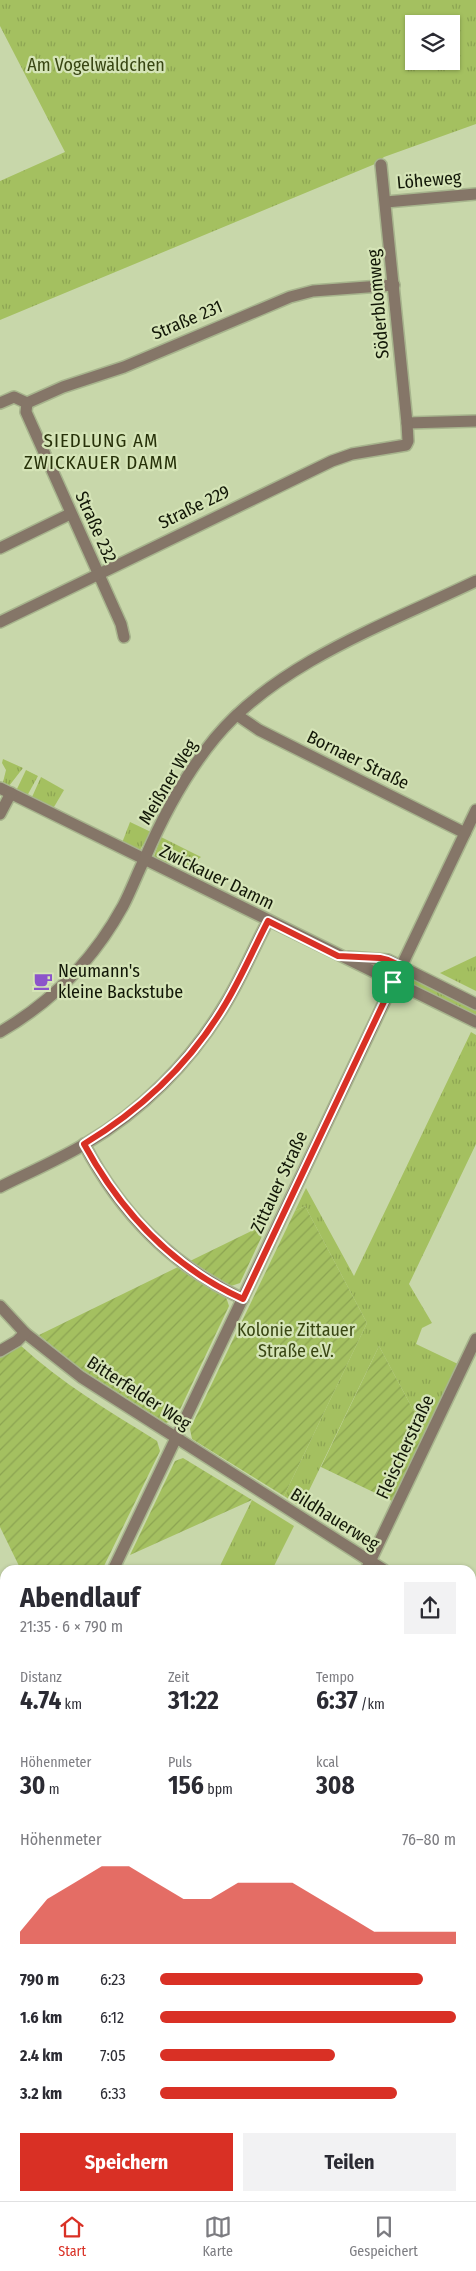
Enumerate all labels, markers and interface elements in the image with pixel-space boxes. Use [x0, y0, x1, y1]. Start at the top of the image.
map controls [405, 15, 460, 70]
button: layers [405, 15, 460, 70]
park label: Am Vogelwäldchen [27, 54, 165, 76]
street label: Löheweg [396, 166, 463, 194]
street label: Söderblomweg [362, 248, 394, 360]
street label: Straße 231 [148, 295, 226, 345]
district label: SIEDLUNG AM ZWICKAUER DAMM [24, 429, 178, 474]
street label: Straße 229 [155, 480, 233, 534]
street label: Straße 232 [71, 488, 122, 566]
street label: Bornaer Straße [303, 726, 413, 794]
street label: Meißner Weg [134, 735, 202, 829]
street label: Zwickauer Damm [156, 840, 278, 914]
place label: Neumann's kleine Backstube [58, 960, 183, 1003]
pin [372, 961, 414, 1003]
icon: arrive [379, 968, 407, 996]
cafe icon: Neumann's kleine Backstube [32, 970, 54, 992]
street label: Zittauer Straße [246, 1127, 312, 1237]
park label: Kolonie Zittauer Straße e.V. [237, 1319, 356, 1362]
street label: Bitterfelder Weg [83, 1351, 196, 1435]
street label: Fleischerstraße [371, 1391, 439, 1503]
street label: Bildhauerweg [286, 1483, 384, 1555]
text: Abendlauf [20, 1581, 140, 1614]
button: share [404, 1582, 456, 1634]
text: 21:35 · 6 × 790 m [20, 1617, 123, 1636]
text: Distanz [20, 1669, 62, 1686]
text: Zeit [168, 1669, 189, 1686]
text: Tempo [316, 1669, 354, 1686]
text: 4.74 [20, 1686, 61, 1716]
text: 31:22 [168, 1686, 219, 1716]
text: 6:37 [316, 1686, 358, 1716]
text: km [61, 1696, 82, 1713]
text: /km [358, 1696, 385, 1713]
text: Höhenmeter [20, 1754, 91, 1771]
text: Puls [168, 1754, 192, 1771]
text: kcal [316, 1754, 339, 1771]
text: 30 [20, 1771, 45, 1801]
text: 156 [168, 1771, 204, 1801]
text: 308 [316, 1771, 355, 1801]
text: m [45, 1781, 60, 1798]
text: bpm [204, 1781, 233, 1798]
text: Höhenmeter [20, 1830, 102, 1849]
text: 76–80 m [402, 1830, 456, 1849]
text: 790 m [20, 1970, 59, 1989]
text: 6:23 [100, 1970, 126, 1989]
text: 1.6 km [20, 2008, 62, 2027]
text: 6:12 [100, 2008, 124, 2027]
text: 2.4 km [20, 2046, 63, 2065]
text: 7:05 [100, 2046, 126, 2065]
text: 3.2 km [20, 2084, 62, 2103]
text: 6:33 [100, 2084, 126, 2103]
button: Speichern [20, 2133, 233, 2191]
button: Teilen [243, 2133, 456, 2191]
tab: Start [58, 2213, 86, 2260]
tab: Karte [203, 2213, 233, 2260]
tab: Gespeichert [349, 2213, 418, 2260]

